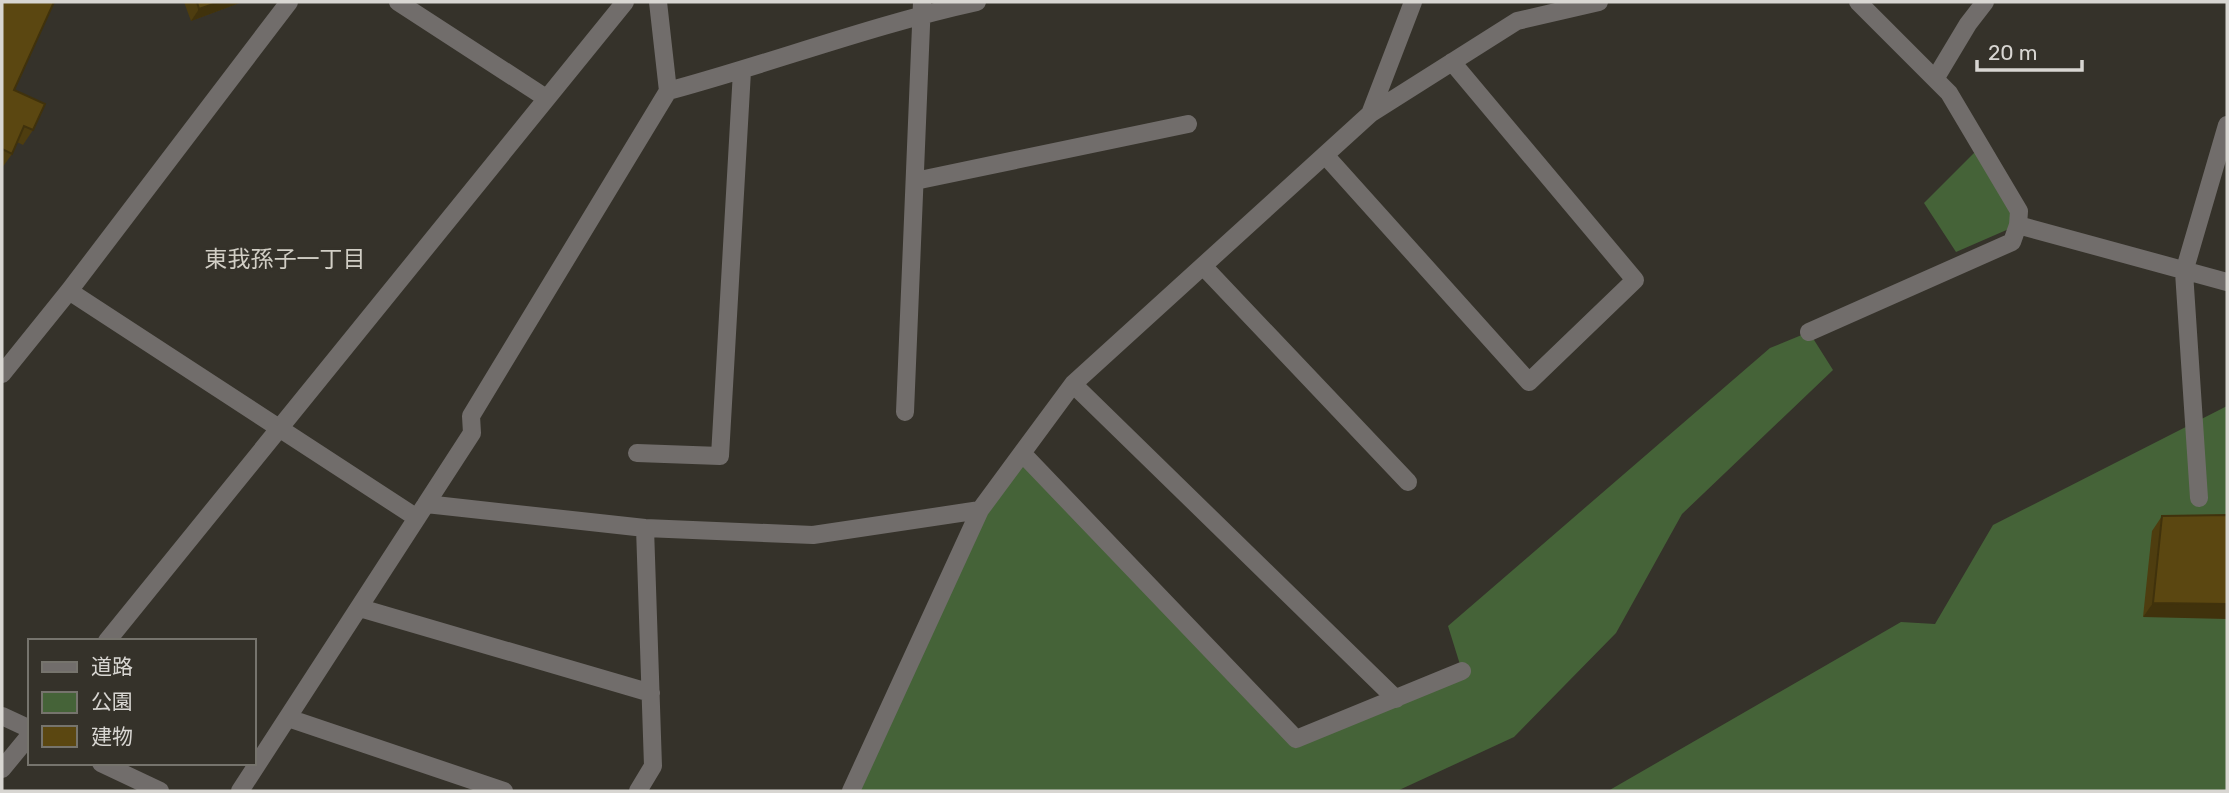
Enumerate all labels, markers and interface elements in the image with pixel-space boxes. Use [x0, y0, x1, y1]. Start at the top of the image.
scale bar [1977, 28, 2082, 72]
text: 20 m [1988, 40, 2037, 65]
district label: 東我孫子一丁目 [205, 245, 366, 273]
legend [28, 639, 256, 765]
text: 道路 [91, 654, 133, 679]
text: 公園 [91, 689, 133, 714]
text: 建物 [91, 724, 133, 749]

